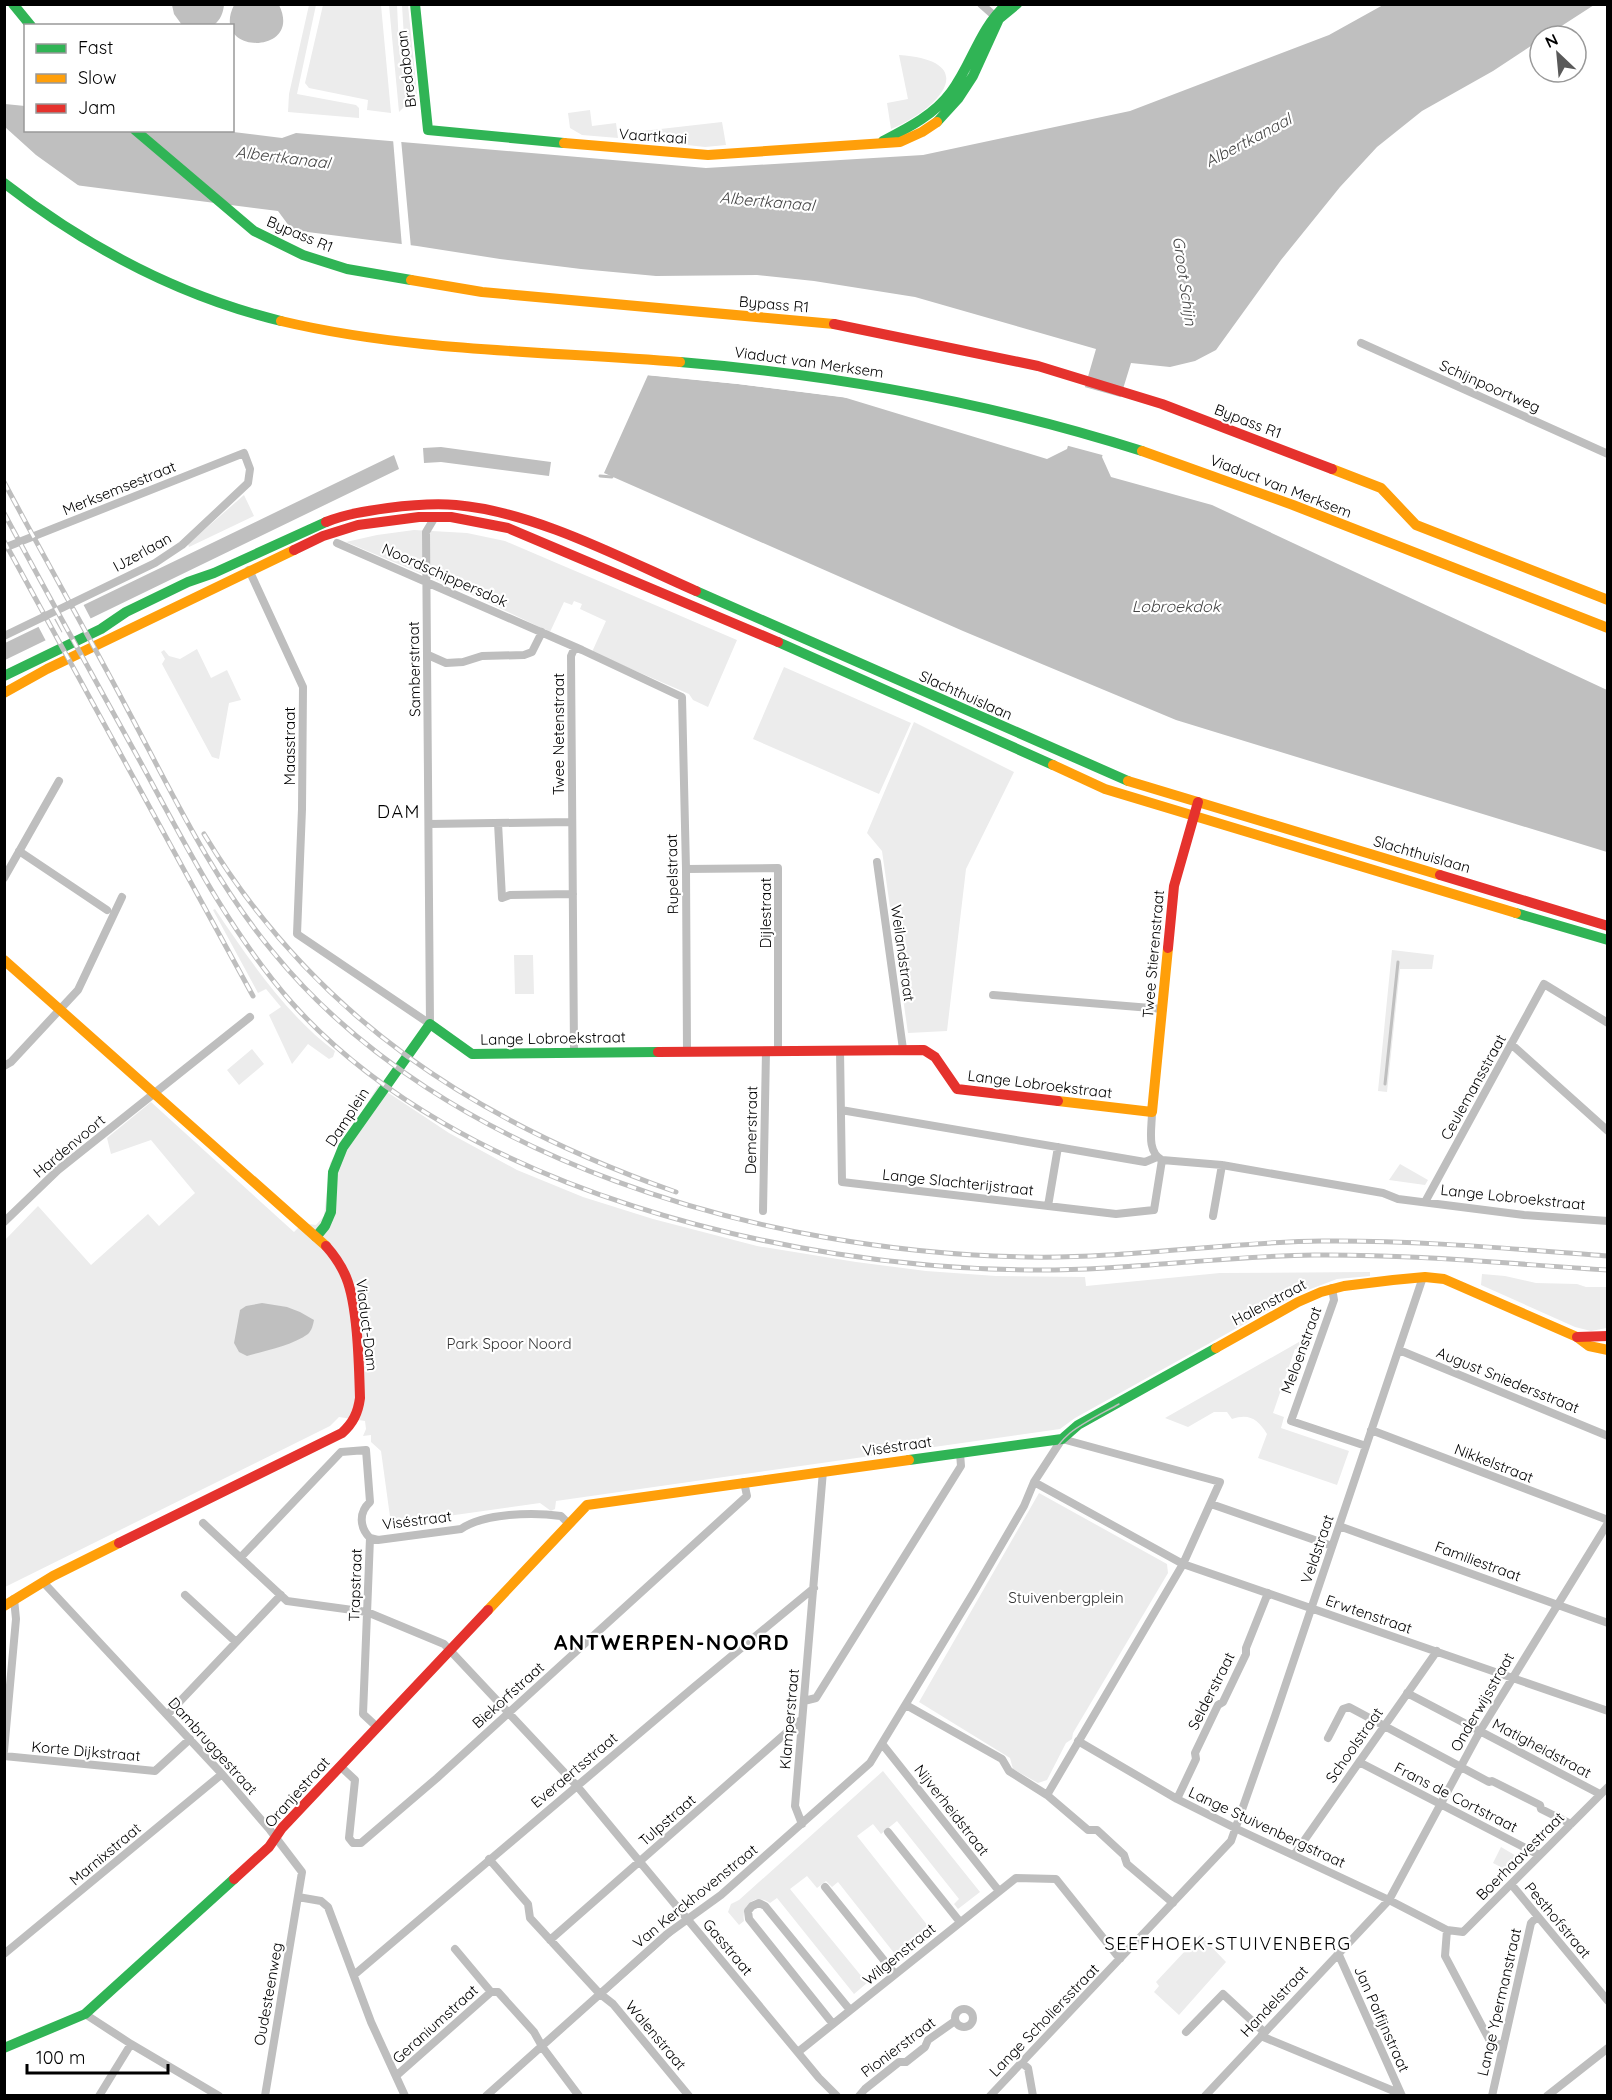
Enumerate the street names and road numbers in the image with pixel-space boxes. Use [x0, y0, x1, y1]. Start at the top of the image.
street label: Bredabaan [392, 29, 420, 109]
street label: Vaartkaai [618, 124, 688, 148]
street label: Bypass R1 [264, 212, 336, 256]
street label: Bypass R1 [738, 291, 810, 317]
street label: Viaduct van Merksem [733, 342, 885, 382]
street label: Schijnpoortweg [1437, 355, 1543, 417]
street label: Bypass R1 [1212, 400, 1284, 442]
street label: Viaduct van Merksem [1207, 450, 1355, 522]
street label: Merksemsestraat [60, 457, 178, 519]
street label: IJzerlaan [109, 528, 175, 576]
street label: Noordschippersdok [379, 539, 511, 611]
street label: Samberstraat [404, 621, 424, 717]
street label: Slachthuislaan [916, 666, 1016, 724]
street label: Twee Netenstraat [549, 673, 568, 795]
street label: Maasstraat [280, 707, 299, 785]
street label: Slachthuislaan [1371, 831, 1473, 877]
street label: Rupelstraat [662, 834, 682, 914]
street label: Dijlestraat [756, 878, 775, 948]
street label: Twee Stierenstraat [1138, 889, 1168, 1019]
street label: Weilandstraat [887, 903, 919, 1003]
street label: Lange Lobroekstraat [480, 1027, 626, 1049]
street label: Ceulemansstraat [1436, 1031, 1510, 1143]
street label: Lange Lobroekstraat [967, 1066, 1113, 1102]
street label: Damplein [321, 1084, 373, 1150]
street label: Demerstraat [741, 1086, 761, 1174]
street label: Hardenvoort [29, 1110, 109, 1182]
street label: Lange Slachterijstraat [881, 1165, 1035, 1199]
street label: Lange Lobroekstraat [1440, 1180, 1586, 1214]
street label: Halenstraat [1229, 1274, 1309, 1330]
street label: Viaduct-Dam [352, 1278, 382, 1372]
street label: Meloenstraat [1276, 1304, 1326, 1396]
street label: August Sniedersstraat [1434, 1343, 1582, 1417]
street label: Viséstraat [861, 1432, 933, 1460]
street label: Nikkelstraat [1452, 1439, 1536, 1487]
street label: Viséstraat [381, 1506, 453, 1534]
street label: Veldstraat [1296, 1512, 1338, 1586]
street label: Familiestraat [1432, 1537, 1524, 1585]
street label: Trapstraat [344, 1548, 366, 1622]
street label: Erwtenstraat [1323, 1590, 1415, 1638]
street label: Selderstraat [1183, 1649, 1239, 1733]
street label: Onderwijsstraat [1446, 1649, 1518, 1755]
street label: Biekorfstraat [468, 1658, 548, 1732]
street label: Klamperstraat [775, 1668, 803, 1770]
street label: Dambruggestraat [164, 1693, 262, 1799]
street label: Schoolstraat [1321, 1704, 1387, 1786]
street label: Matigheidstraat [1489, 1714, 1595, 1782]
street label: Everaertsstraat [527, 1728, 621, 1812]
street label: Korte Dijkstraat [31, 1737, 141, 1765]
street label: Oranjestraat [260, 1753, 334, 1831]
street label: Frans de Cortstraat [1391, 1758, 1521, 1836]
street label: Nijverheidstraat [910, 1761, 994, 1859]
street label: Lange Stuivenbergstraat [1185, 1782, 1349, 1872]
street label: Tulpstraat [635, 1790, 699, 1850]
street label: Boerhaavestraat [1472, 1808, 1568, 1904]
street label: Marnixstraat [65, 1819, 145, 1889]
street label: Van Kerckhovenstraat [629, 1840, 761, 1952]
street label: Pesthofstraat [1521, 1878, 1595, 1962]
street label: Gasstraat [699, 1915, 757, 1979]
street label: Wilgenstraat [859, 1919, 939, 1989]
street label: Lange Ypermanstraat [1473, 1926, 1525, 2078]
street label: Oudesteenweg [250, 1941, 286, 2047]
street label: Lange Scholiersstraat [985, 1959, 1103, 2081]
street label: Handelstraat [1236, 1961, 1312, 2041]
street label: Jan Palfijnstraat [1350, 1963, 1414, 2075]
street label: Geraniumstraat [388, 1981, 482, 2067]
street label: Walenstraat [621, 1996, 691, 2074]
street label: Pionierstraat [857, 2013, 939, 2081]

